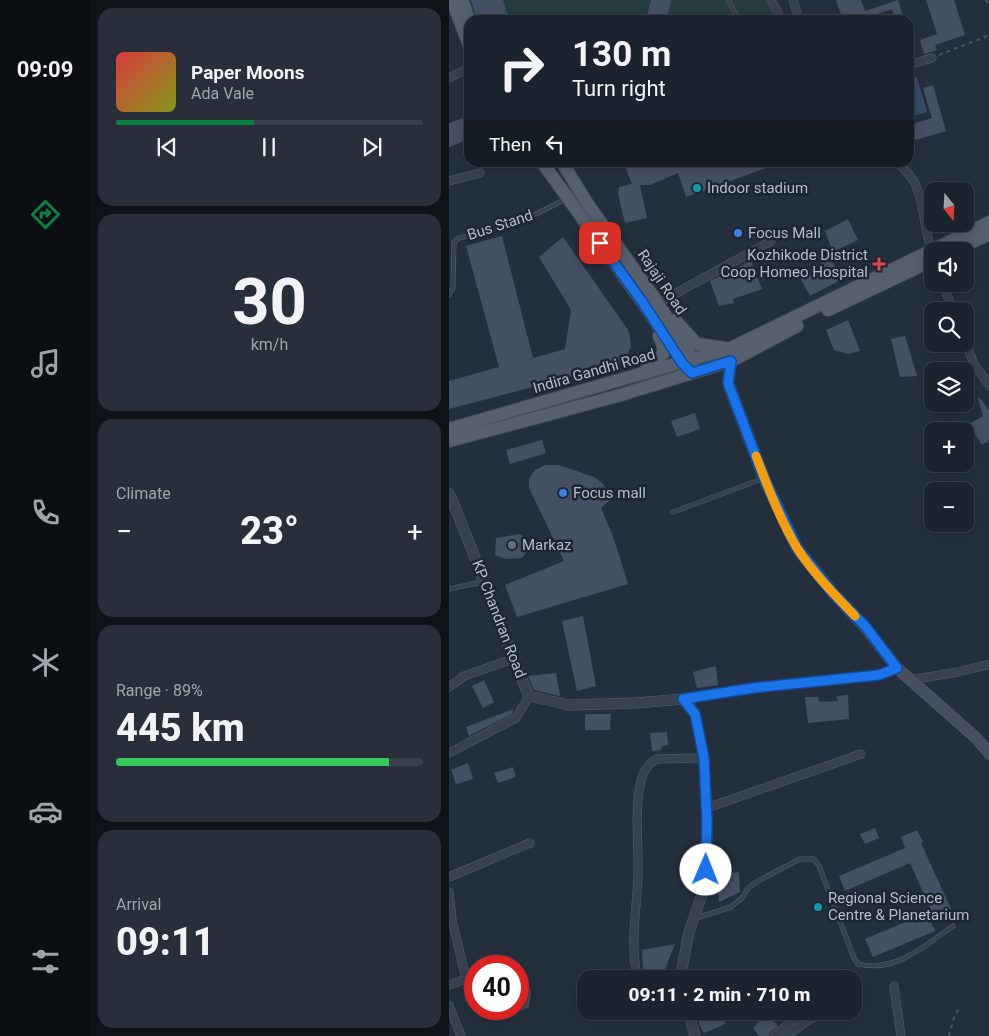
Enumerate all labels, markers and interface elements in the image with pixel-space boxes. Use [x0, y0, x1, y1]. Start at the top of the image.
text: 130 m [572, 34, 671, 75]
icon: right [489, 35, 554, 100]
text: 09:09 [17, 57, 73, 82]
text: Paper Moons [191, 61, 304, 84]
text: Turn right [572, 76, 666, 101]
text: Ada Vale [191, 84, 254, 103]
icon: left [541, 130, 569, 158]
icon: previous [153, 133, 181, 161]
icon: pause [255, 133, 283, 161]
icon: next [358, 133, 386, 161]
text: Then [489, 133, 531, 156]
place label: Indoor stadium [707, 179, 808, 197]
marker: Indoor stadium [691, 182, 703, 194]
north arrow [924, 182, 974, 232]
map controls [924, 182, 974, 532]
icon: directions [28, 197, 63, 232]
street label: Bus Stand [465, 206, 535, 244]
pin [579, 222, 621, 264]
place label: Focus Mall [748, 224, 821, 242]
marker: Focus Mall [732, 227, 744, 239]
icon: arrive [586, 229, 614, 257]
button: sound [924, 242, 974, 292]
street label: Rajaji Road [634, 246, 690, 318]
place label: Kozhikode District Coop Homeo Hospital [721, 246, 868, 281]
marker: Kozhikode District Coop Homeo Hospital [872, 257, 886, 271]
text: 30 [232, 264, 307, 340]
button: search [924, 302, 974, 352]
text: km/h [251, 335, 288, 354]
street label: Indira Gandhi Road [531, 345, 657, 397]
icon: music [28, 346, 63, 381]
button: layers [924, 362, 974, 412]
button: + [924, 422, 974, 472]
button: − [924, 482, 974, 532]
text: Climate [116, 484, 171, 503]
place label: Focus mall [573, 484, 646, 502]
marker: Focus mall [557, 487, 569, 499]
icon: phone [28, 495, 63, 530]
text: 23° [240, 509, 299, 553]
text: − [116, 515, 132, 548]
text: + [407, 515, 423, 548]
place label: Markaz [522, 536, 572, 554]
marker: Markaz [506, 539, 518, 551]
street label: KP Chandran Road [468, 557, 530, 681]
icon: climate [28, 645, 63, 680]
text: Range · 89% [116, 681, 203, 700]
text: 445 km [116, 706, 245, 750]
icon: car [28, 794, 63, 829]
position arrow [679, 843, 731, 895]
place label: Regional Science Centre & Planetarium [828, 889, 969, 924]
text: Arrival [116, 895, 161, 914]
marker: Regional Science Centre & Planetarium [812, 901, 824, 913]
text: 09:11 [116, 920, 215, 964]
icon: filters [28, 944, 63, 979]
speed limit sign: 40 [464, 955, 529, 1020]
text: 09:11 · 2 min · 710 m [628, 983, 811, 1006]

